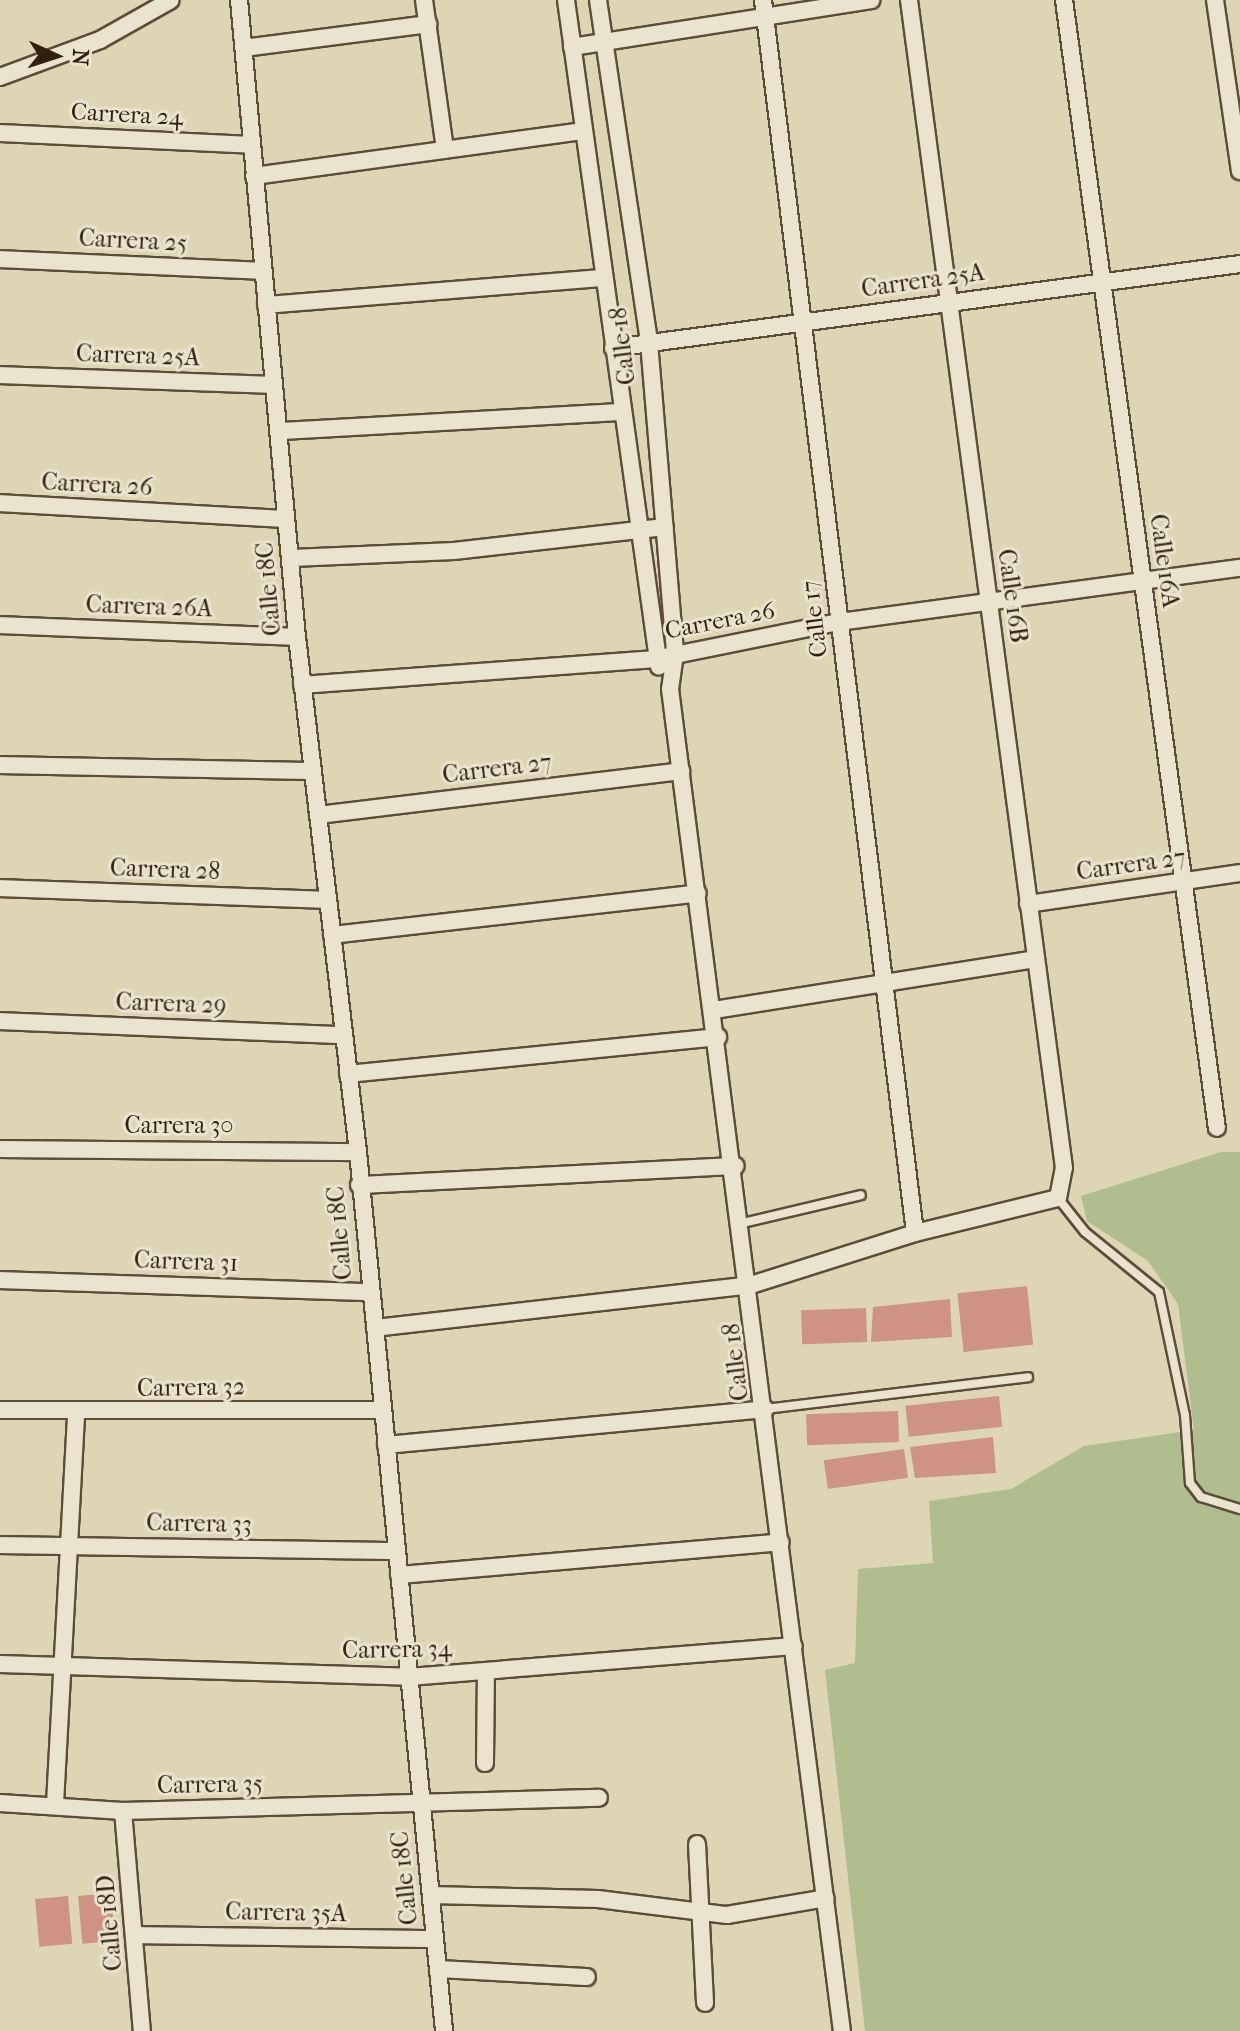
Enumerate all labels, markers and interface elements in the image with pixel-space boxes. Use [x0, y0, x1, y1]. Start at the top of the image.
north arrow [16, 16, 96, 96]
text: N [67, 48, 93, 66]
street label: Carrera 24 [70, 98, 184, 132]
street label: Carrera 25 [78, 224, 188, 258]
street label: Carrera 25A [860, 258, 986, 304]
street label: Calle 18 [604, 306, 642, 386]
street label: Carrera 25A [75, 339, 201, 373]
street label: Carrera 26 [41, 468, 153, 502]
street label: Calle 16A [1143, 512, 1185, 610]
street label: Calle 18C [251, 541, 287, 637]
street label: Calle 16B [991, 547, 1033, 645]
street label: Calle 17 [796, 579, 834, 659]
street label: Carrera 26A [85, 590, 213, 624]
street label: Carrera 26 [663, 596, 777, 646]
street label: Carrera 27 [441, 748, 553, 790]
street label: Carrera 27 [1075, 843, 1187, 887]
street label: Carrera 28 [109, 854, 221, 886]
street label: Carrera 29 [115, 988, 227, 1020]
street label: Carrera 30 [125, 1112, 233, 1140]
street label: Calle 18C [322, 1185, 358, 1281]
street label: Carrera 31 [133, 1246, 239, 1278]
street label: Calle 18 [717, 1322, 755, 1402]
street label: Carrera 32 [137, 1373, 245, 1403]
street label: Carrera 33 [146, 1509, 252, 1539]
street label: Carrera 34 [342, 1635, 452, 1665]
street label: Carrera 35 [157, 1770, 263, 1800]
street label: Calle 18C [386, 1830, 424, 1926]
street label: Calle 18D [91, 1874, 129, 1972]
street label: Carrera 35A [225, 1898, 347, 1928]

